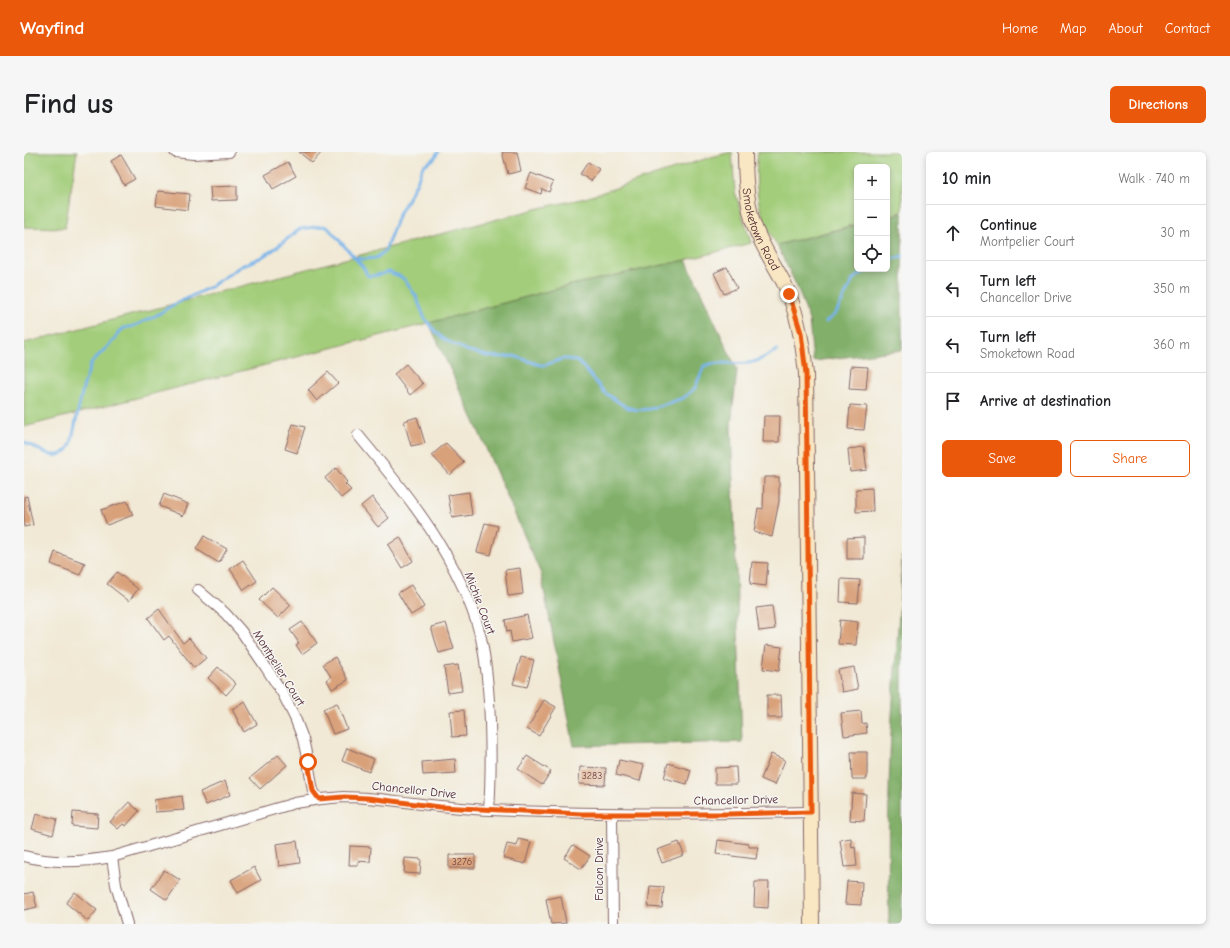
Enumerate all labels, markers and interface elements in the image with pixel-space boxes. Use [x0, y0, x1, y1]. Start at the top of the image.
text: Wayfind [20, 17, 84, 39]
text: Home [1002, 20, 1038, 37]
text: Map [1060, 20, 1086, 37]
text: About [1108, 20, 1143, 37]
text: Contact [1165, 20, 1210, 37]
button: Directions [1110, 86, 1206, 123]
text: Find us [24, 88, 113, 120]
map controls [854, 164, 890, 272]
button: + [854, 164, 890, 200]
text: 10 min [942, 169, 991, 188]
text: Walk · 740 m [1118, 171, 1190, 186]
street label: Smoketown Road [739, 187, 783, 273]
button: − [854, 200, 890, 236]
text: Continue [980, 216, 1037, 234]
icon: ahead [942, 222, 964, 244]
text: 30 m [1160, 225, 1190, 240]
text: Montpelier Court [980, 234, 1074, 249]
button: locate [854, 236, 890, 272]
text: Turn left [980, 272, 1036, 290]
icon: left [942, 278, 964, 300]
text: 350 m [1153, 281, 1190, 296]
route end [780, 285, 798, 303]
text: Chancellor Drive [980, 290, 1072, 305]
text: Turn left [980, 328, 1036, 346]
icon: left [942, 334, 964, 356]
text: 360 m [1153, 337, 1190, 352]
text: Smoketown Road [980, 346, 1075, 361]
icon: arrive [942, 390, 964, 412]
text: Arrive at destination [980, 392, 1111, 410]
button: Save [942, 440, 1062, 477]
button: Share [1070, 440, 1190, 477]
street label: Michie Court [462, 570, 499, 637]
street label: Montpelier Court [250, 627, 308, 709]
route start [299, 753, 317, 771]
house number: 3283 [582, 770, 602, 782]
street label: Chancellor Drive [371, 779, 457, 801]
street label: Chancellor Drive [694, 792, 778, 808]
street label: Falcon Drive [592, 837, 606, 901]
house number: 3276 [452, 856, 472, 868]

